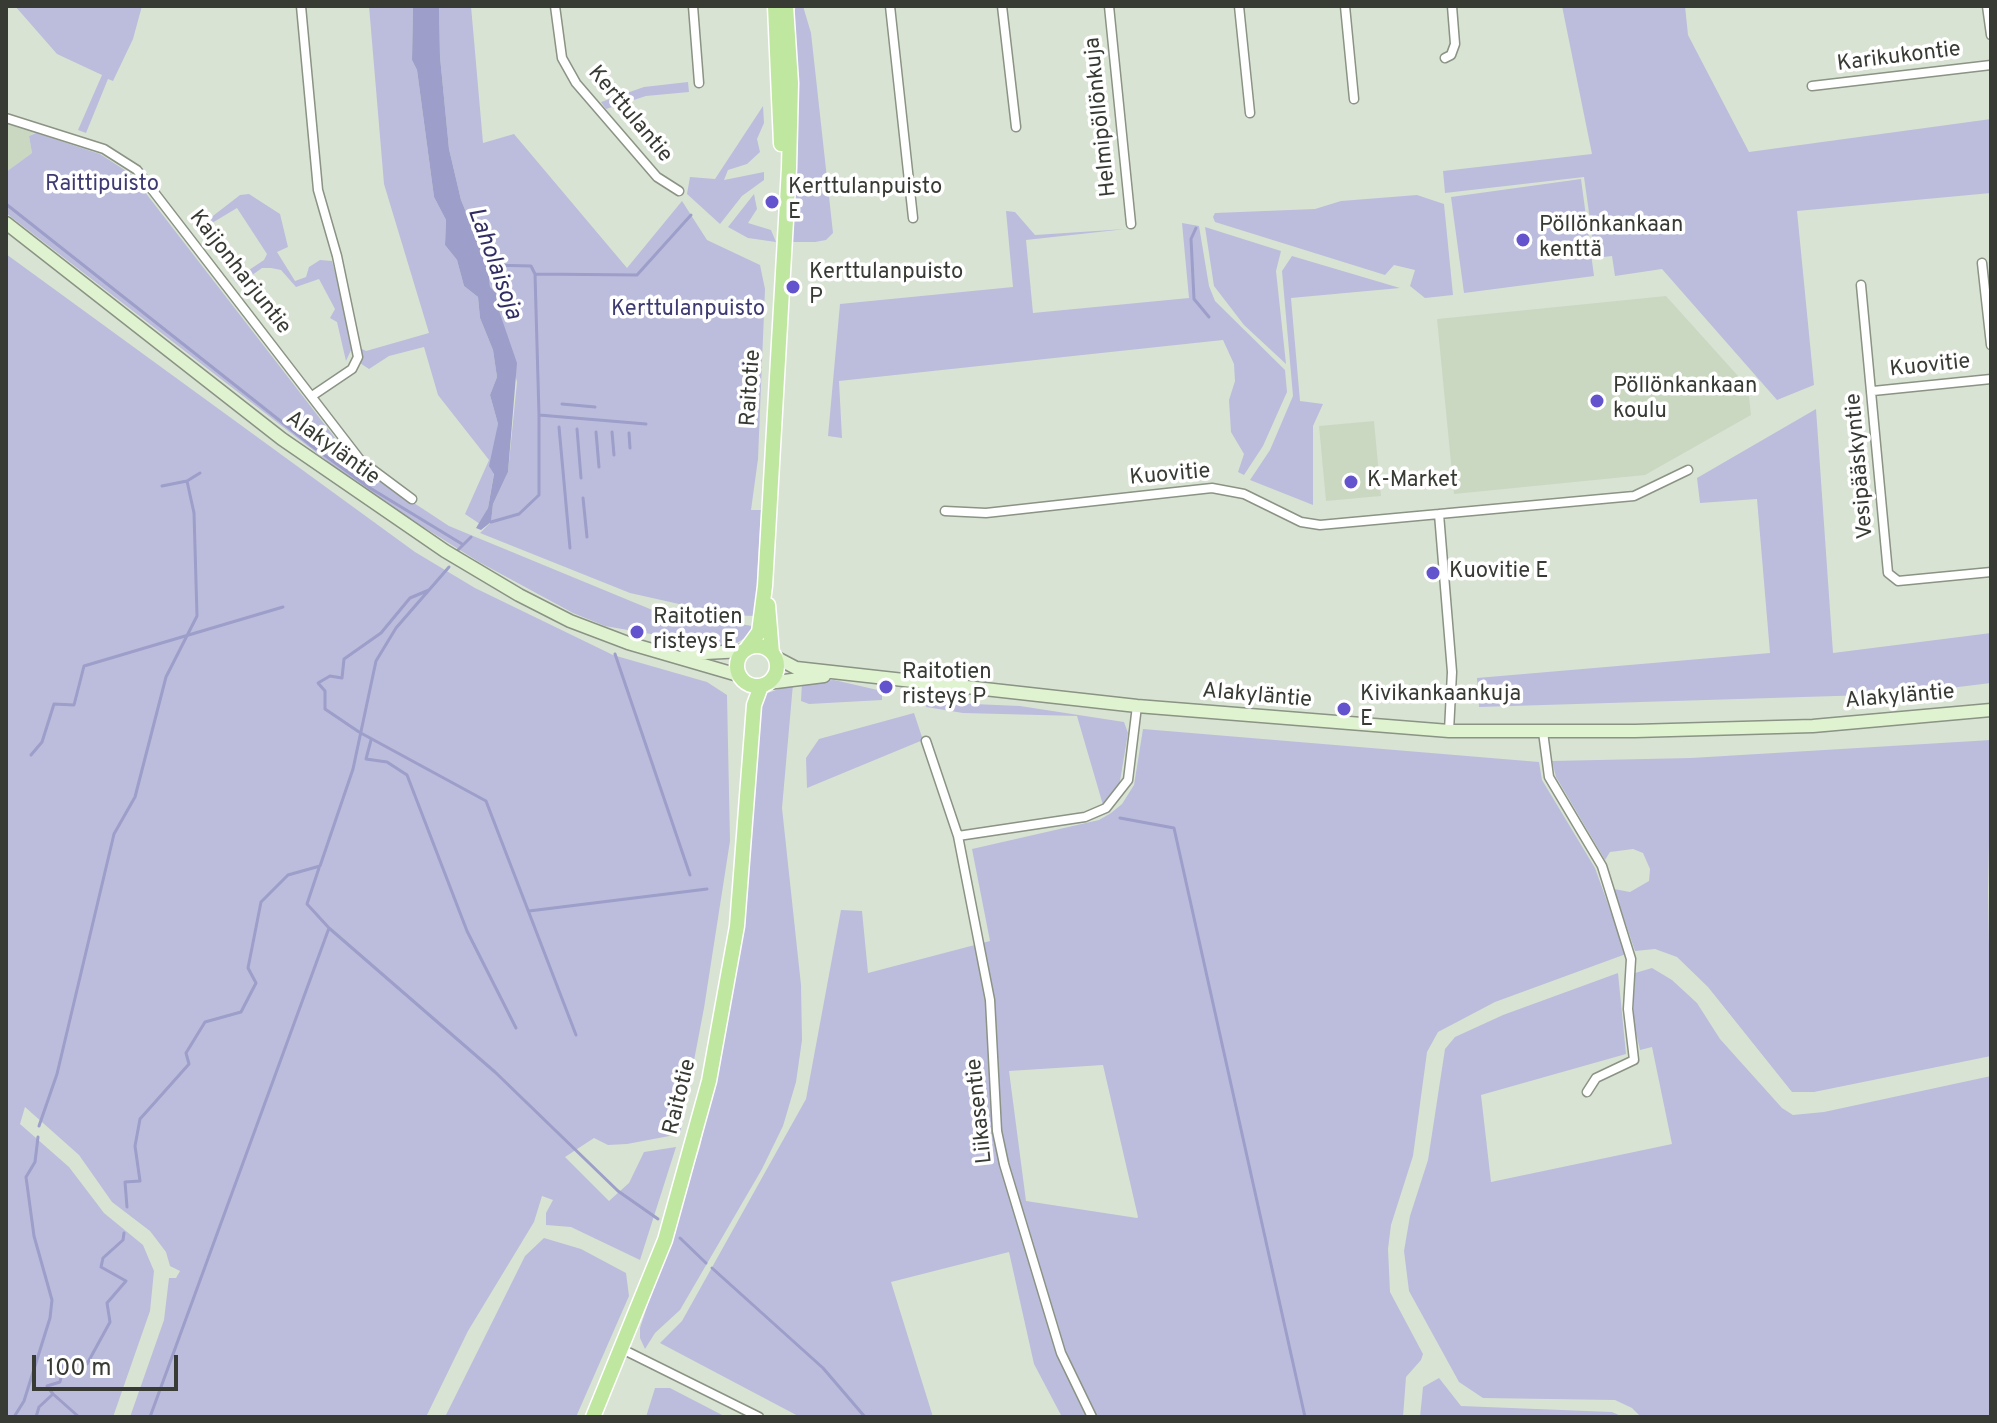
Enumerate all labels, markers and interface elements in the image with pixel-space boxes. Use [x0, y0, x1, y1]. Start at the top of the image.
street label: Helmipöllönkuja [1080, 36, 1124, 198]
street label: Karikukontie [1836, 37, 1962, 79]
street label: Kerttulantie [581, 61, 677, 169]
park label: Raittipuisto [45, 173, 159, 199]
place label: Kerttulanpuisto E [788, 176, 942, 228]
marker: Kerttulanpuisto E [763, 193, 781, 211]
water label: Laholaisoja [459, 204, 527, 324]
street label: Kaijonharjuntie [182, 206, 296, 340]
place label: Pöllönkankaan kenttä [1539, 214, 1683, 266]
marker: Pöllönkankaan kenttä [1514, 231, 1532, 249]
place label: Kerttulanpuisto P [809, 261, 963, 312]
marker: Kerttulanpuisto P [784, 278, 802, 296]
park label: Kerttulanpuisto [611, 298, 765, 324]
street label: Raitotie [736, 349, 768, 427]
street label: Kuovitie [1888, 350, 1972, 384]
place label: Pöllönkankaan koulu [1613, 375, 1757, 426]
marker: Pöllönkankaan koulu [1588, 392, 1606, 410]
street label: Vesipääskyntie [1841, 392, 1881, 540]
street label: Alakyläntie [280, 406, 384, 492]
street label: Kuovitie [1129, 459, 1211, 493]
place label: K-Market [1367, 469, 1458, 495]
marker: K-Market [1342, 473, 1360, 491]
place label: Kuovitie E [1449, 560, 1548, 586]
marker: Kuovitie E [1424, 564, 1442, 582]
place label: Raitotien risteys E [653, 606, 743, 658]
marker: Raitotien risteys E [628, 623, 646, 641]
place label: Raitotien risteys P [902, 661, 992, 712]
marker: Raitotien risteys P [877, 678, 895, 696]
street label: Alakyläntie [1201, 679, 1313, 715]
street label: Alakyläntie [1844, 680, 1956, 716]
place label: Kivikankaankuja E [1360, 683, 1521, 734]
marker: Kivikankaankuja E [1335, 700, 1353, 718]
street label: Raitotie [659, 1056, 703, 1138]
street label: Liikasentie [962, 1057, 1000, 1165]
scale bar [36, 1339, 182, 1389]
text: 100 m [46, 1354, 112, 1384]

